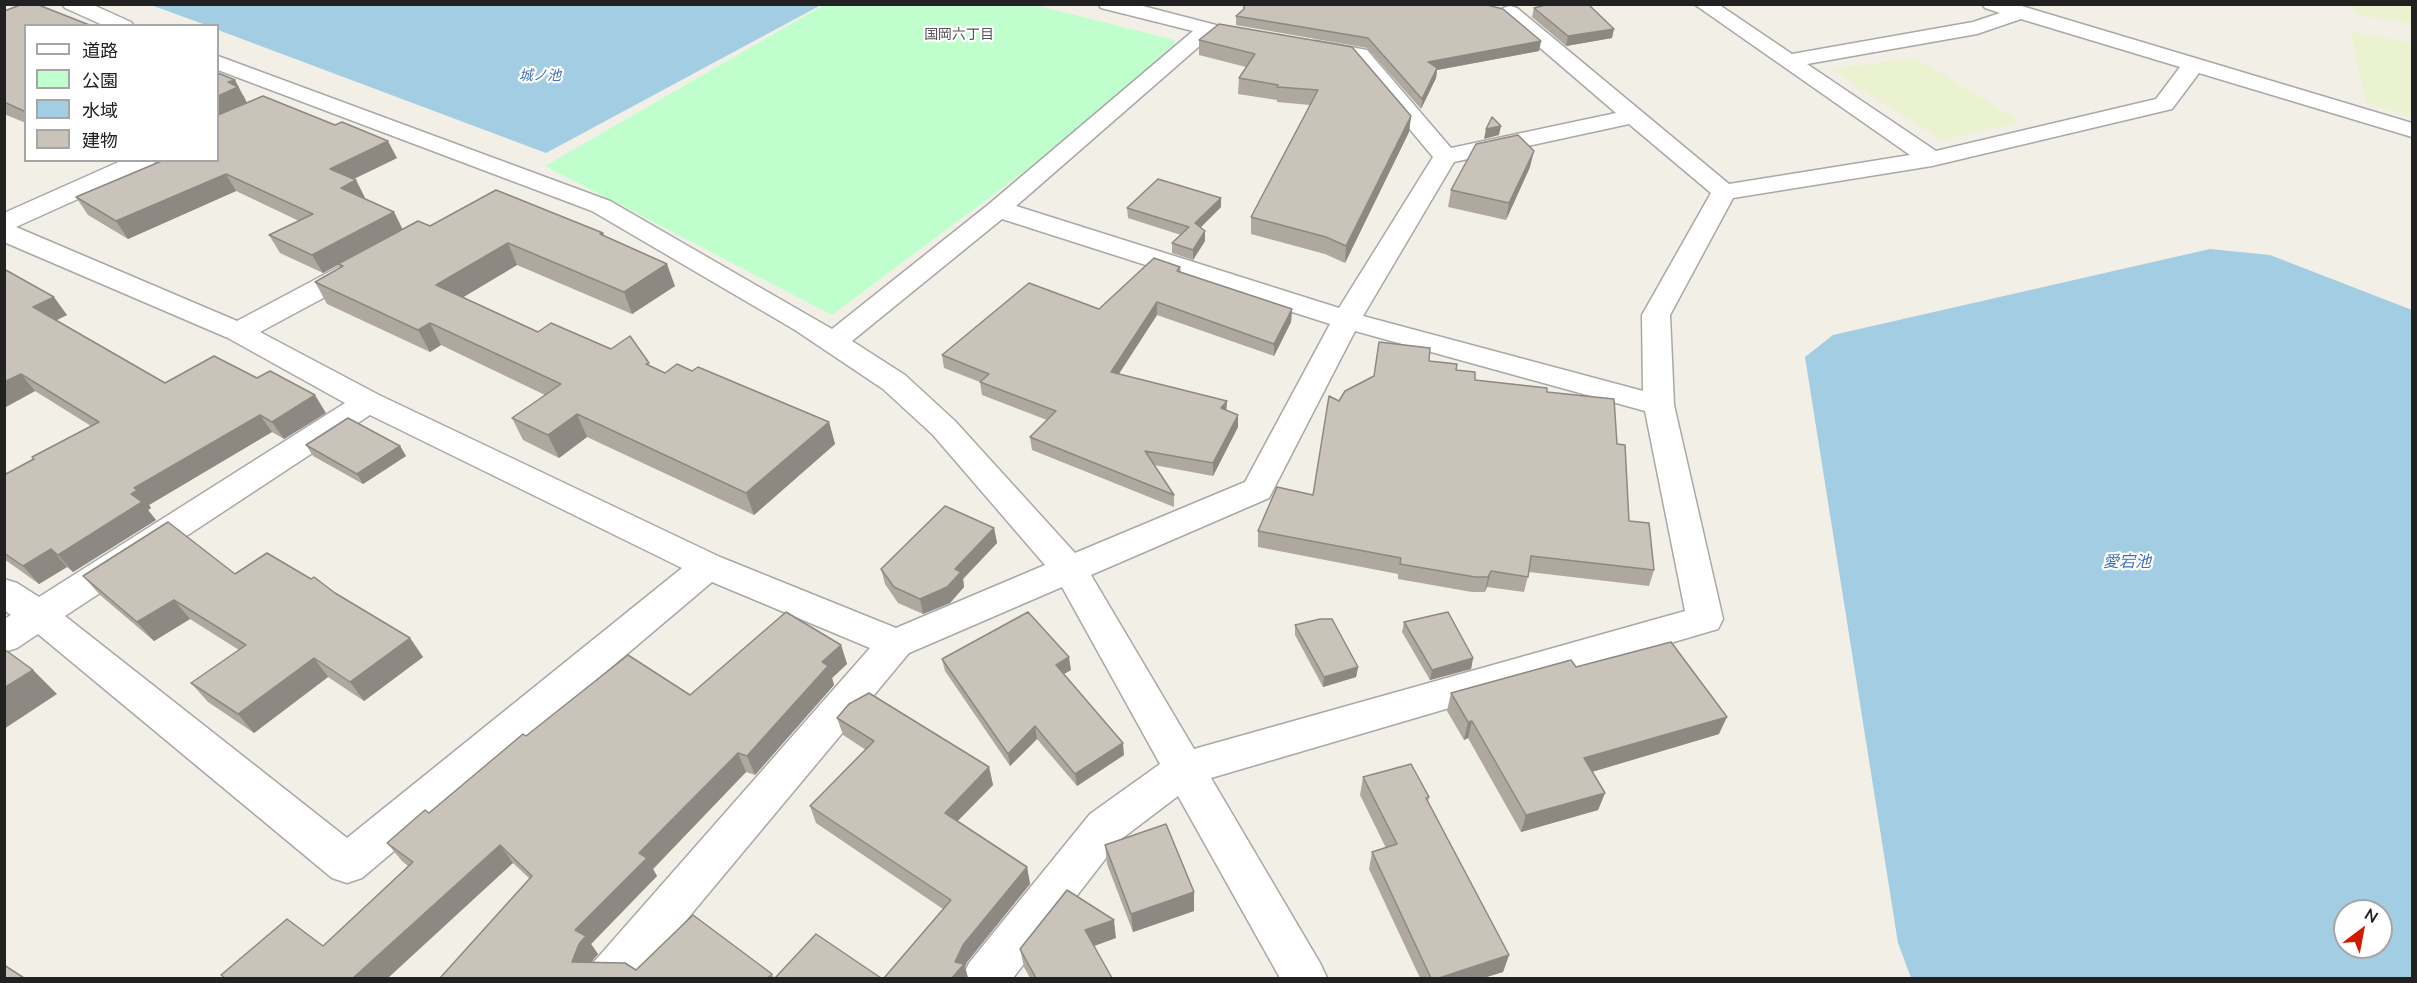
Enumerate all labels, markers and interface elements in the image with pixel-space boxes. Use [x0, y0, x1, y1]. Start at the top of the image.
legend [24, 24, 219, 162]
district label: 国岡六丁目 [924, 27, 994, 43]
text: 道路 [82, 39, 118, 62]
water label: 城ノ池 [519, 68, 561, 84]
text: 公園 [82, 69, 118, 92]
text: 水域 [82, 99, 118, 122]
text: 建物 [82, 129, 118, 152]
water label: 愛宕池 [2103, 552, 2151, 572]
north arrow [2333, 899, 2393, 959]
text: N [2361, 904, 2382, 927]

